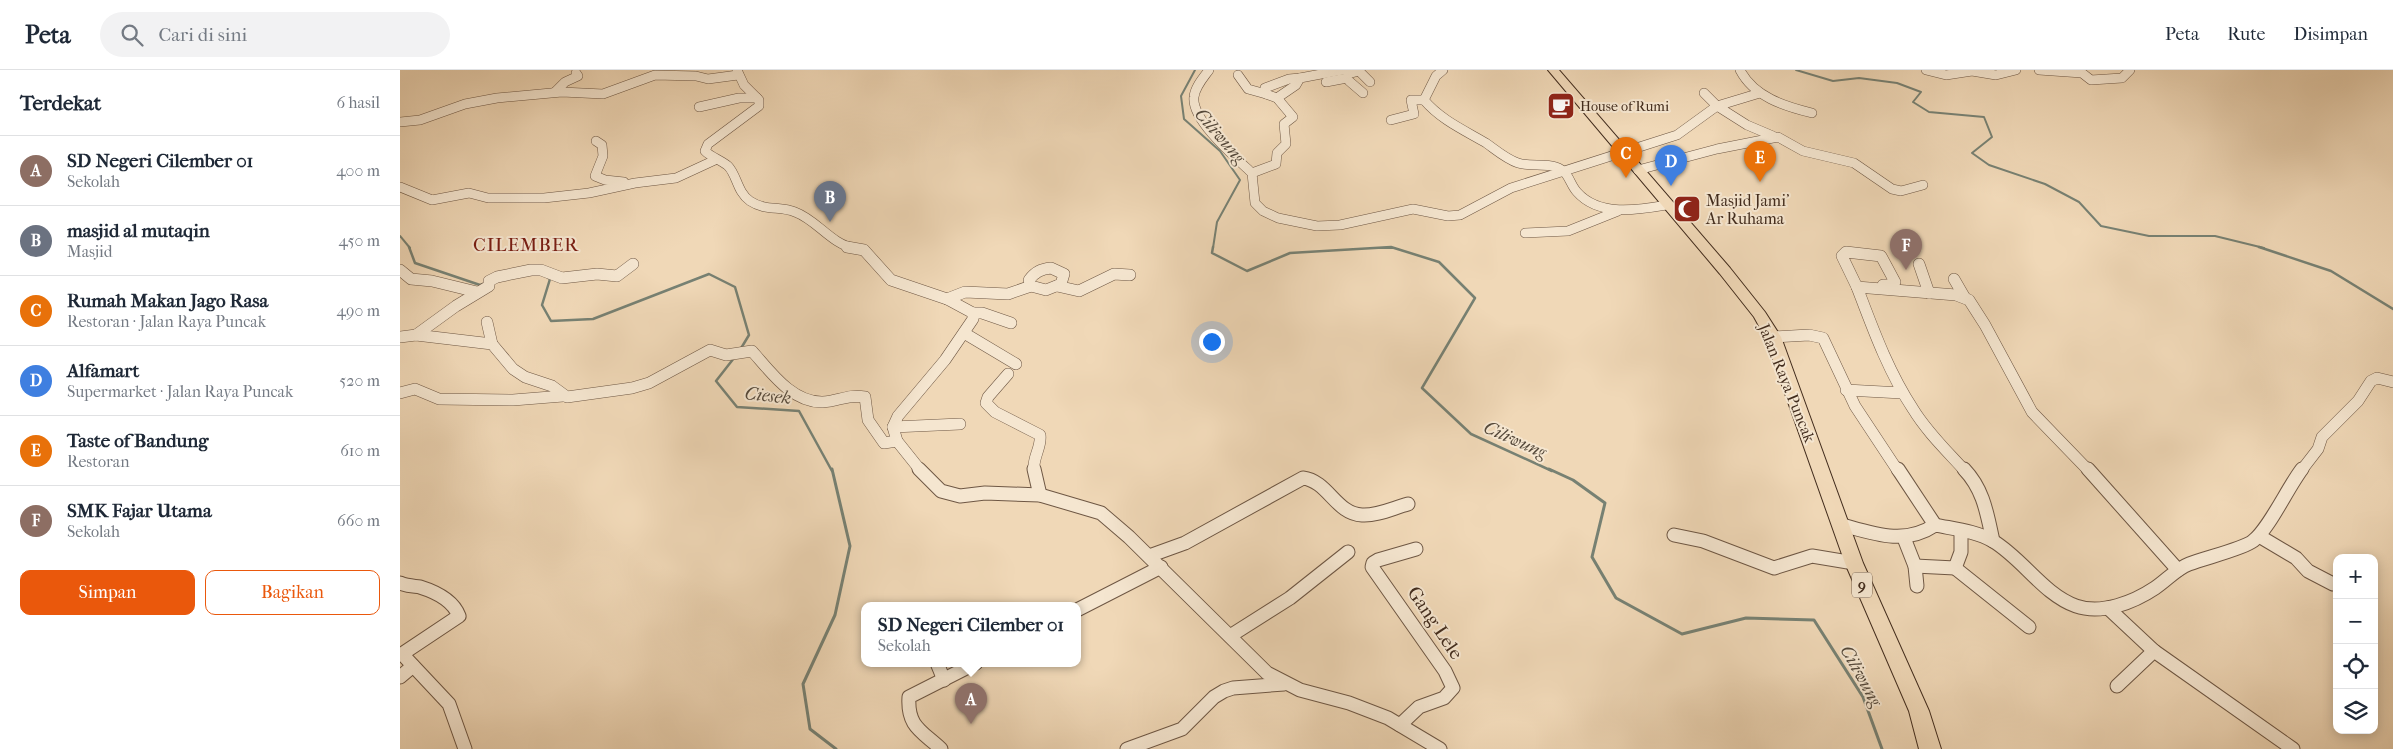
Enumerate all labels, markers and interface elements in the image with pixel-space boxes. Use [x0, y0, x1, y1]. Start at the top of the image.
search box [100, 12, 450, 57]
text: Peta [25, 21, 70, 49]
icon: search [118, 21, 146, 49]
text: Cari di sini [158, 24, 247, 46]
text: Peta [2165, 24, 2199, 45]
text: Rute [2227, 24, 2265, 45]
text: Disimpan [2293, 24, 2368, 45]
text: Terdekat [20, 91, 101, 115]
cafe icon: House of Rumi [1546, 91, 1576, 121]
text: 6 hasil [336, 93, 380, 112]
place label: House of Rumi [1580, 98, 1669, 115]
water label: Ciliwung [1190, 104, 1250, 169]
pin: C [1610, 137, 1642, 178]
pin: E [1744, 141, 1776, 182]
pin: D [1655, 145, 1687, 186]
text: SD Negeri Cilember 01 [67, 150, 253, 172]
text: A [31, 161, 41, 180]
text: 400 m [336, 161, 380, 180]
text: Sekolah [67, 172, 120, 191]
pin: B [814, 181, 846, 222]
place label: Masjid Jami' Ar Ruhama [1705, 191, 1789, 228]
mosque icon: Masjid Jami' Ar Ruhama [1672, 194, 1702, 224]
text: masjid al mutaqin [67, 220, 210, 242]
pin: F [1890, 229, 1922, 270]
text: B [31, 231, 41, 250]
text: 450 m [339, 231, 380, 250]
district label: CILEMBER [473, 234, 579, 256]
text: Masjid [67, 242, 112, 261]
text: Rumah Makan Jago Rasa [67, 290, 268, 312]
text: C [31, 301, 41, 320]
text: 490 m [337, 301, 380, 320]
text: Restoran · Jalan Raya Puncak [67, 312, 266, 331]
street label: Jalan Raya Puncak [1754, 319, 1820, 446]
your location [1199, 329, 1225, 355]
text: Alfamart [67, 360, 139, 382]
text: D [30, 371, 42, 390]
text: 520 m [339, 371, 380, 390]
text: Supermarket · Jalan Raya Puncak [67, 382, 293, 401]
water label: Ciesek [744, 383, 792, 409]
water label: Ciliwung [1480, 417, 1551, 464]
text: Taste of Bandung [67, 430, 208, 452]
text: E [31, 441, 41, 460]
text: 610 m [340, 441, 380, 460]
text: Restoran [67, 452, 129, 471]
text: SMK Fajar Utama [67, 500, 212, 522]
text: F [32, 511, 40, 530]
text: 660 m [337, 511, 380, 530]
text: Sekolah [67, 522, 120, 541]
map controls [2333, 554, 2378, 734]
button: + [2333, 554, 2378, 599]
button: Simpan [20, 570, 195, 615]
button: Bagikan [205, 570, 380, 615]
road number: 9 [1852, 572, 1872, 598]
street label: Gang Lele [1403, 582, 1467, 664]
button: − [2333, 599, 2378, 644]
popup [861, 602, 1081, 667]
text: SD Negeri Cilember 01 [878, 614, 1064, 636]
text: Sekolah [878, 636, 931, 655]
water label: Ciliwung [1836, 642, 1887, 711]
button: locate [2333, 644, 2378, 689]
pin: A [955, 683, 987, 724]
button: layers [2333, 689, 2378, 734]

